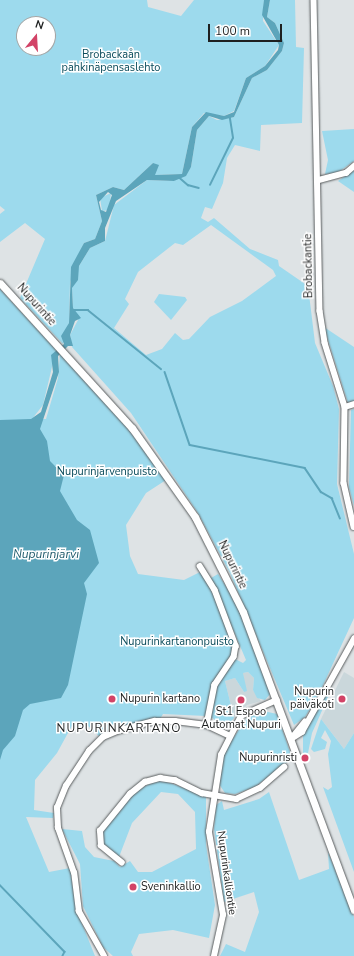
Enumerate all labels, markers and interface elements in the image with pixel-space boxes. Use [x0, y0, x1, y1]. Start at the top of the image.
north arrow [16, 16, 56, 56]
scale bar [210, 16, 284, 42]
text: N [33, 17, 46, 33]
text: 100 m [215, 23, 250, 39]
park label: Brobackaån pähkinäpensaslehto [62, 49, 160, 75]
street label: Brobackantie [302, 234, 316, 298]
street label: Nupurintie [14, 281, 58, 329]
park label: Nupurinjärvenpuisto [57, 465, 157, 479]
street label: Nupurintie [215, 539, 249, 591]
water label: Nupurinjärvi [13, 548, 79, 562]
park label: Nupurinkartanonpuisto [120, 635, 234, 649]
place label: Nupurin päiväkoti [290, 686, 334, 712]
place label: Nupurin kartano [120, 692, 200, 706]
marker: Nupurin kartano [107, 694, 117, 704]
marker: Nupurin päiväkoti [337, 694, 347, 704]
marker: St1 Espoo Automat Nupuri [236, 695, 246, 705]
place label: St1 Espoo Automat Nupuri [201, 706, 281, 732]
district label: NUPURINKARTANO [57, 722, 181, 736]
place label: Nupurinristi [239, 751, 297, 765]
marker: Nupurinristi [300, 753, 310, 763]
street label: Nupurinkalliontie [214, 830, 238, 916]
place label: Sveninkallio [141, 880, 201, 894]
marker: Sveninkallio [128, 882, 138, 892]

